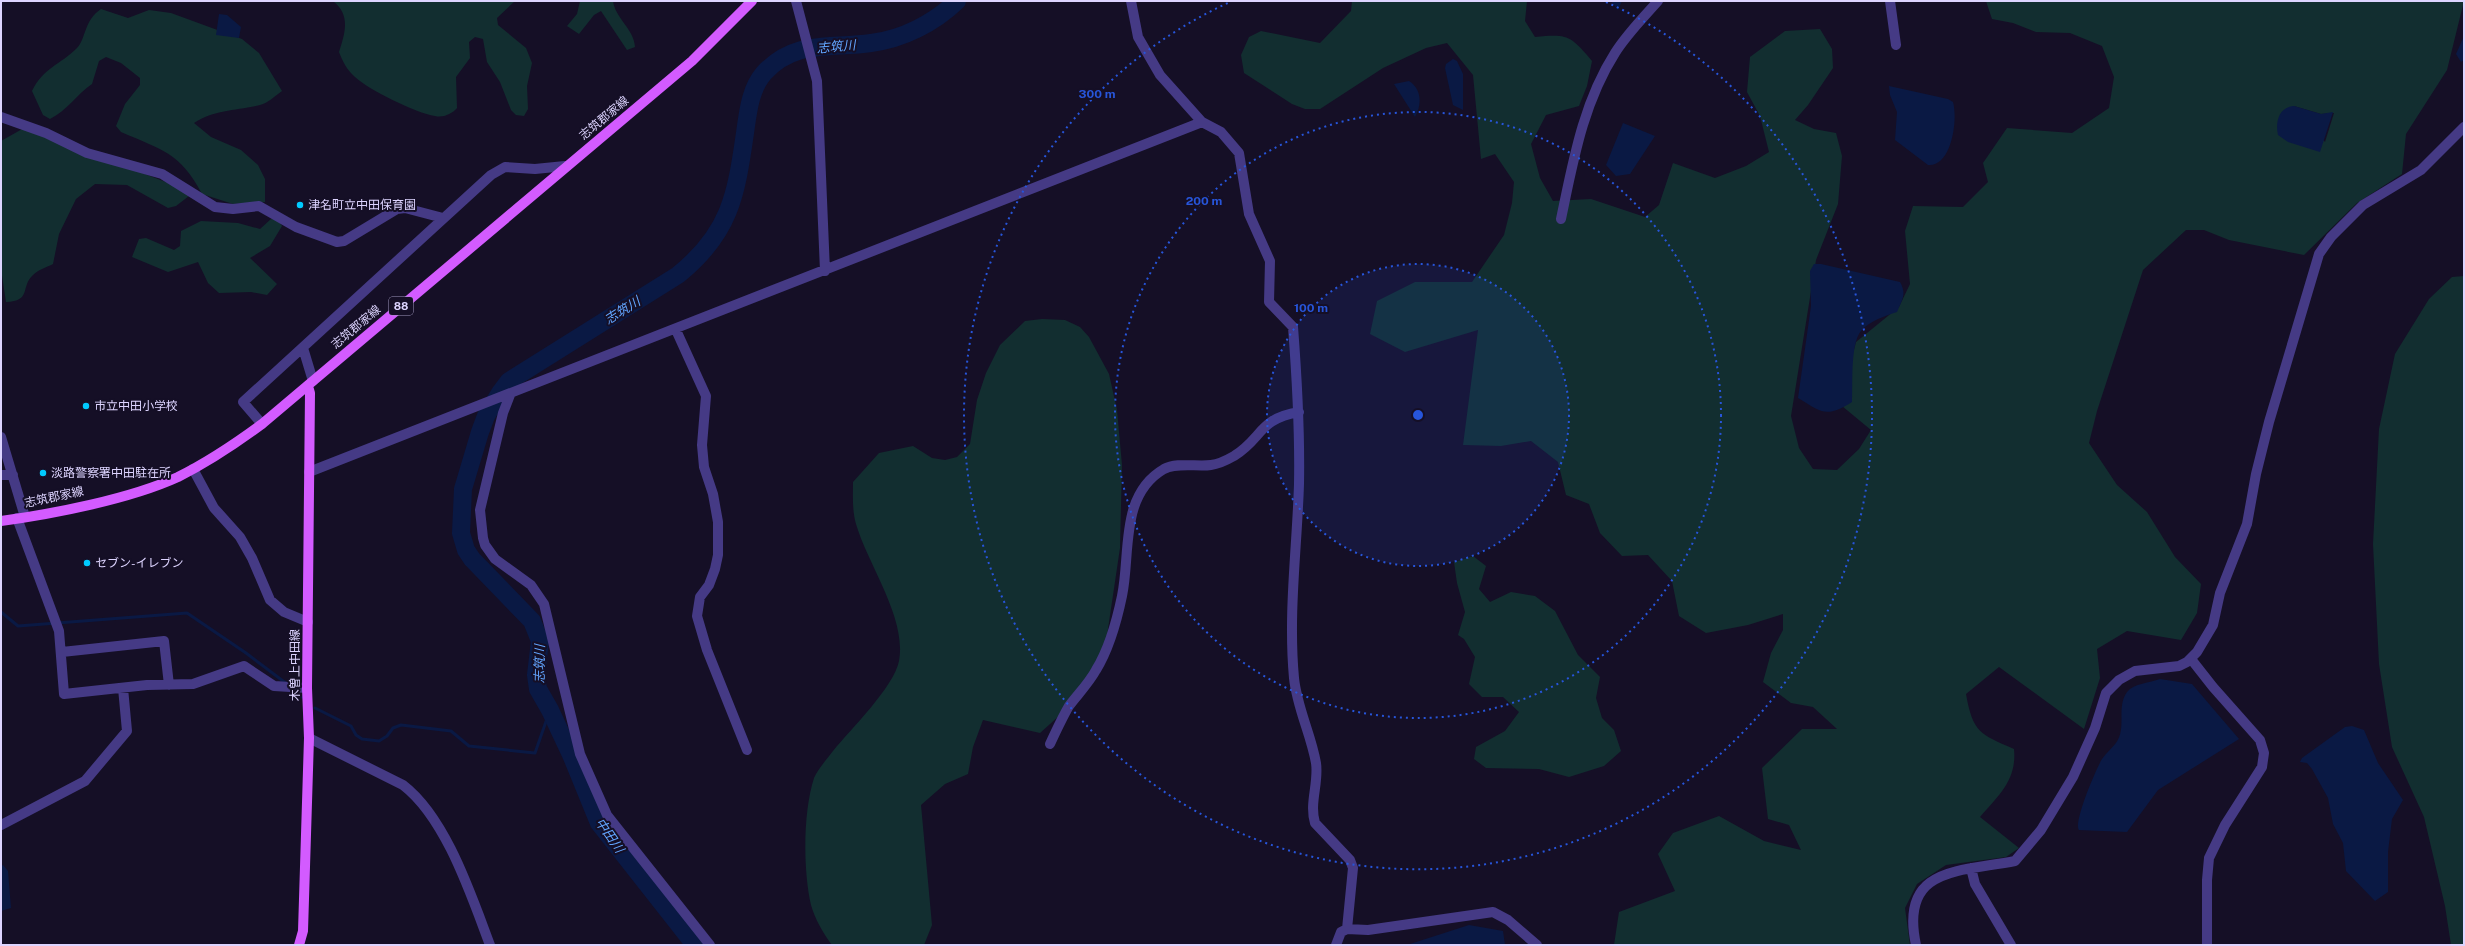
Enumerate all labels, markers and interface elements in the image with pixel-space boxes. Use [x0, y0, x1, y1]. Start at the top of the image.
water label: 志筑川 [816, 37, 858, 56]
text: 300 m [1079, 87, 1116, 101]
street label: 志筑郡家線 [577, 93, 631, 143]
text: 200 m [1186, 194, 1222, 208]
place label: 津名町立中田保育園 [308, 198, 416, 212]
marker: 津名町立中田保育園 [295, 200, 305, 210]
water label: 志筑川 [602, 293, 644, 327]
road number: 88 [389, 297, 413, 315]
text: 100 m [1294, 301, 1328, 315]
street label: 志筑郡家線 [329, 302, 383, 352]
place label: 市立中田小学校 [94, 399, 178, 413]
marker: 市立中田小学校 [81, 401, 91, 411]
centre of rings [1411, 408, 1425, 422]
place label: 淡路警察署中田駐在所 [51, 466, 171, 480]
marker: 淡路警察署中田駐在所 [38, 468, 48, 478]
street label: 志筑郡家線 [23, 484, 85, 510]
place label: セブン-イレブン [95, 556, 184, 570]
marker: セブン-イレブン [82, 558, 92, 568]
street label: 木曽上中田線 [288, 629, 302, 701]
water label: 志筑川 [532, 642, 547, 684]
water label: 中田川 [592, 815, 628, 857]

